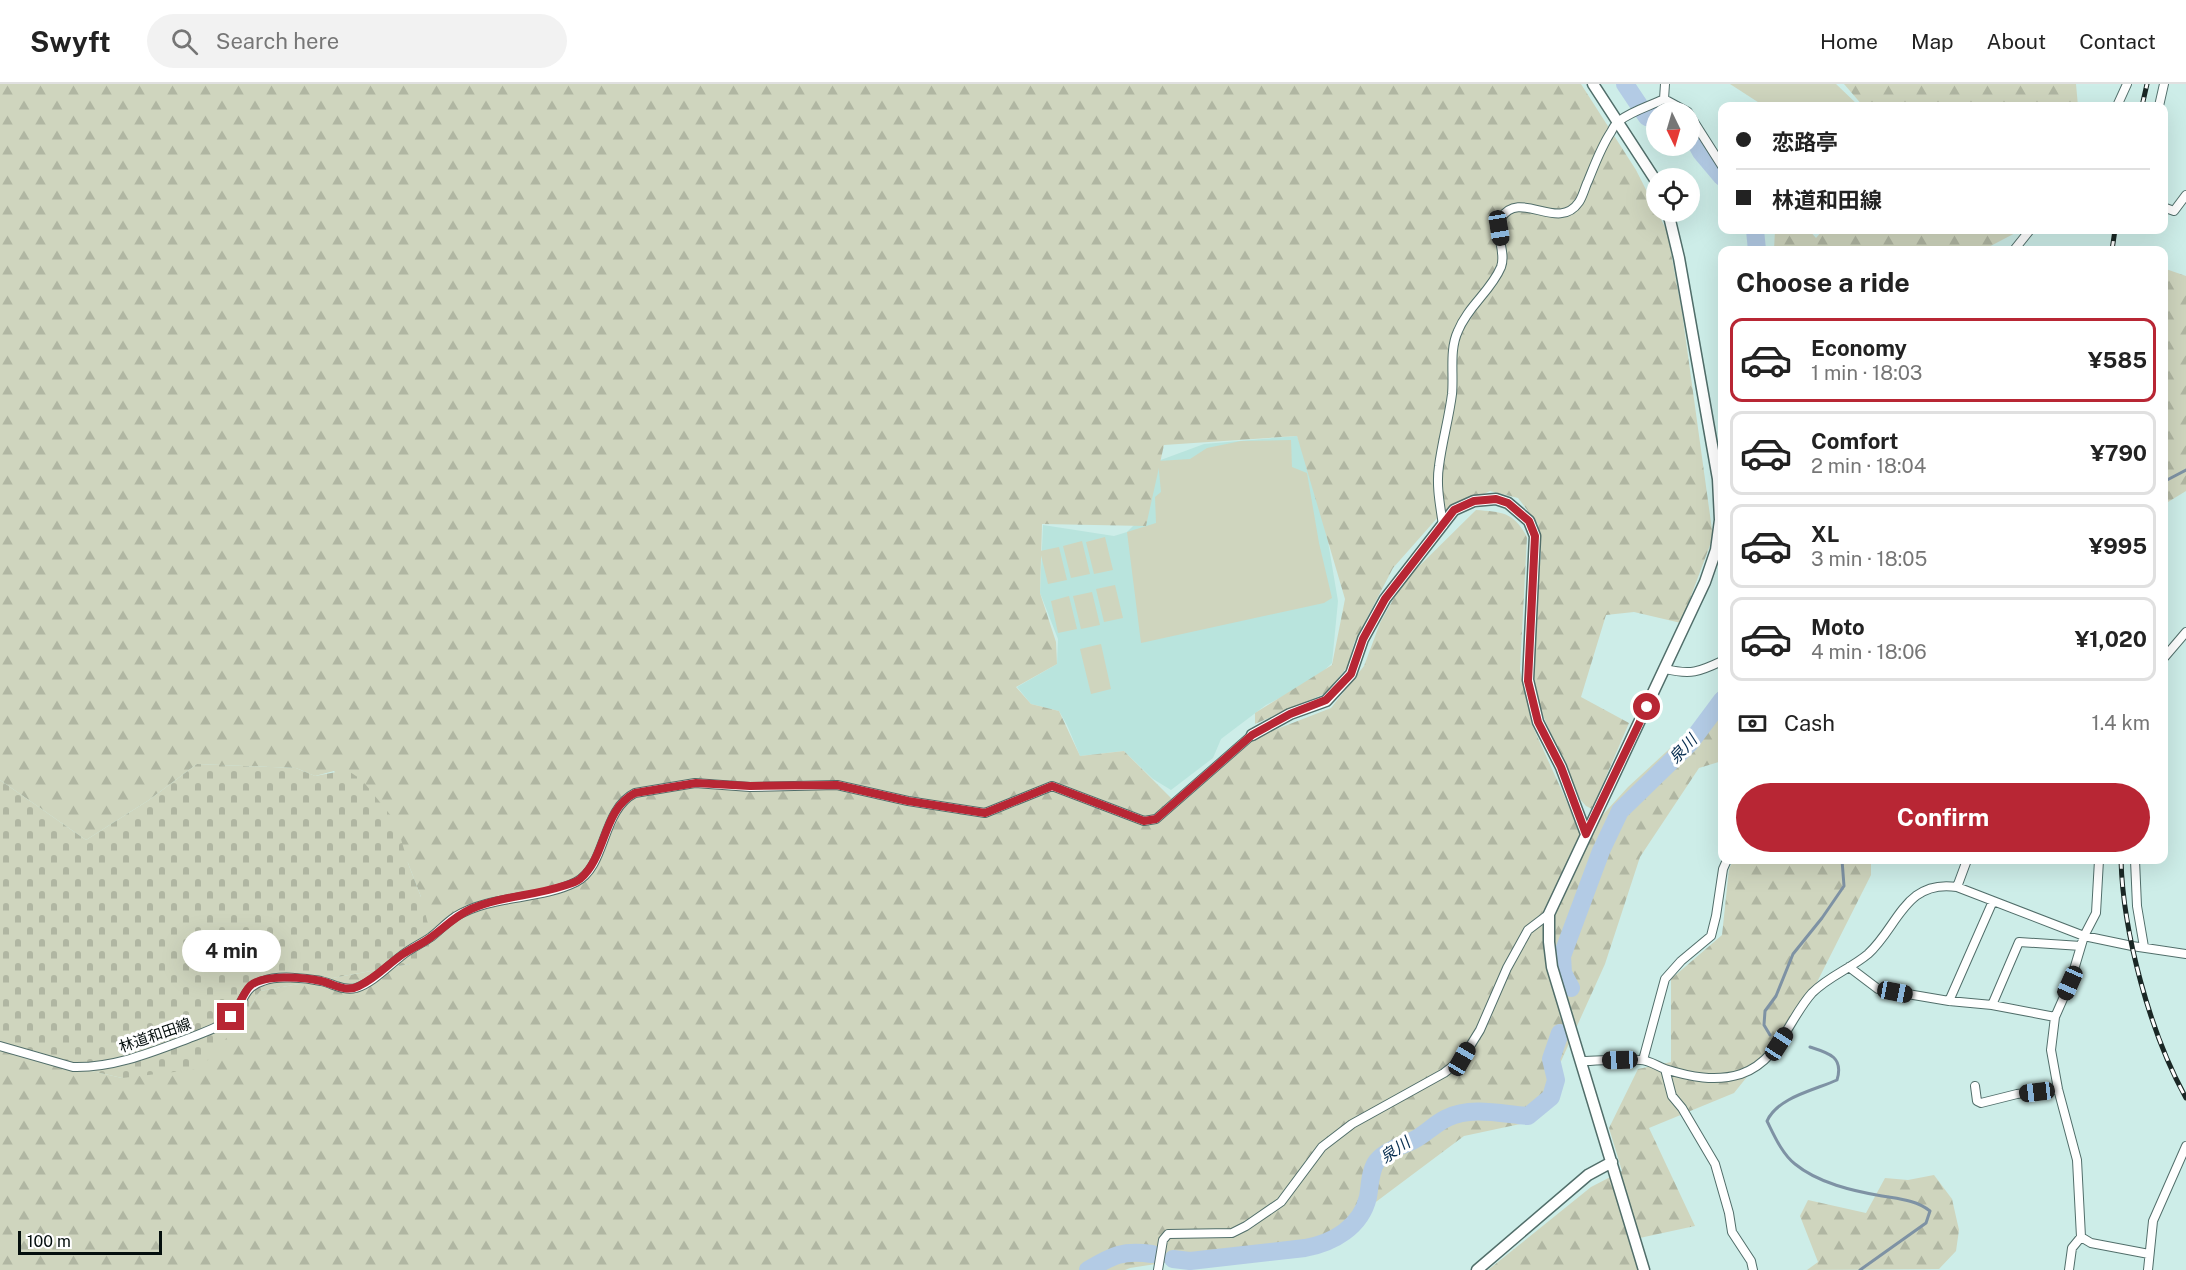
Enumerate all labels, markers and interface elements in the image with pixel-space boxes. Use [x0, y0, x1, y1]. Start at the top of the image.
search box [147, 14, 567, 68]
text: Swyft [30, 25, 111, 58]
icon: search [168, 25, 201, 58]
text: Search here [216, 28, 339, 54]
text: Home [1820, 29, 1878, 54]
text: Map [1911, 29, 1954, 54]
text: About [1987, 29, 2046, 54]
text: Contact [2079, 29, 2156, 54]
north arrow [1646, 102, 1700, 156]
map controls [1646, 102, 1700, 222]
text: 恋路亭 [1772, 129, 1838, 155]
button: locate [1646, 168, 1700, 222]
text: 林道和田線 [1772, 187, 1882, 213]
car [1487, 209, 1511, 247]
text: Choose a ride [1736, 266, 1910, 298]
icon: car [1739, 333, 1793, 387]
text: Economy [1811, 335, 1907, 361]
text: ¥585 [2088, 347, 2147, 373]
text: 1 min · 18:03 [1811, 361, 1922, 385]
icon: car [1739, 426, 1793, 480]
text: Comfort [1811, 428, 1898, 454]
text: ¥790 [2090, 440, 2147, 466]
text: 2 min · 18:04 [1811, 454, 1926, 478]
icon: car [1739, 519, 1793, 573]
text: XL [1811, 521, 1839, 547]
text: ¥995 [2089, 533, 2147, 559]
text: 3 min · 18:05 [1811, 547, 1927, 571]
icon: car [1739, 612, 1793, 666]
text: Moto [1811, 614, 1865, 640]
text: ¥1,020 [2075, 626, 2147, 652]
text: 4 min · 18:06 [1811, 640, 1927, 664]
route start [1633, 693, 1660, 720]
icon: cash [1736, 707, 1769, 740]
text: Cash [1784, 710, 1835, 736]
text: 1.4 km [2092, 711, 2150, 735]
water label: 泉川 [1665, 729, 1702, 767]
button: Confirm [1736, 783, 2150, 852]
callout: 4 min [182, 930, 280, 972]
text: 4 min [205, 939, 258, 963]
car [2054, 963, 2086, 1003]
car [1876, 980, 1914, 1004]
route end [217, 1003, 244, 1030]
street label: 林道和田線 [117, 1015, 193, 1055]
car [1762, 1024, 1796, 1064]
car [1445, 1039, 1479, 1079]
car [1602, 1050, 1638, 1070]
car [2018, 1081, 2056, 1103]
water label: 泉川 [1376, 1132, 1415, 1167]
scale bar [18, 1228, 162, 1256]
text: 100 m [27, 1232, 71, 1251]

